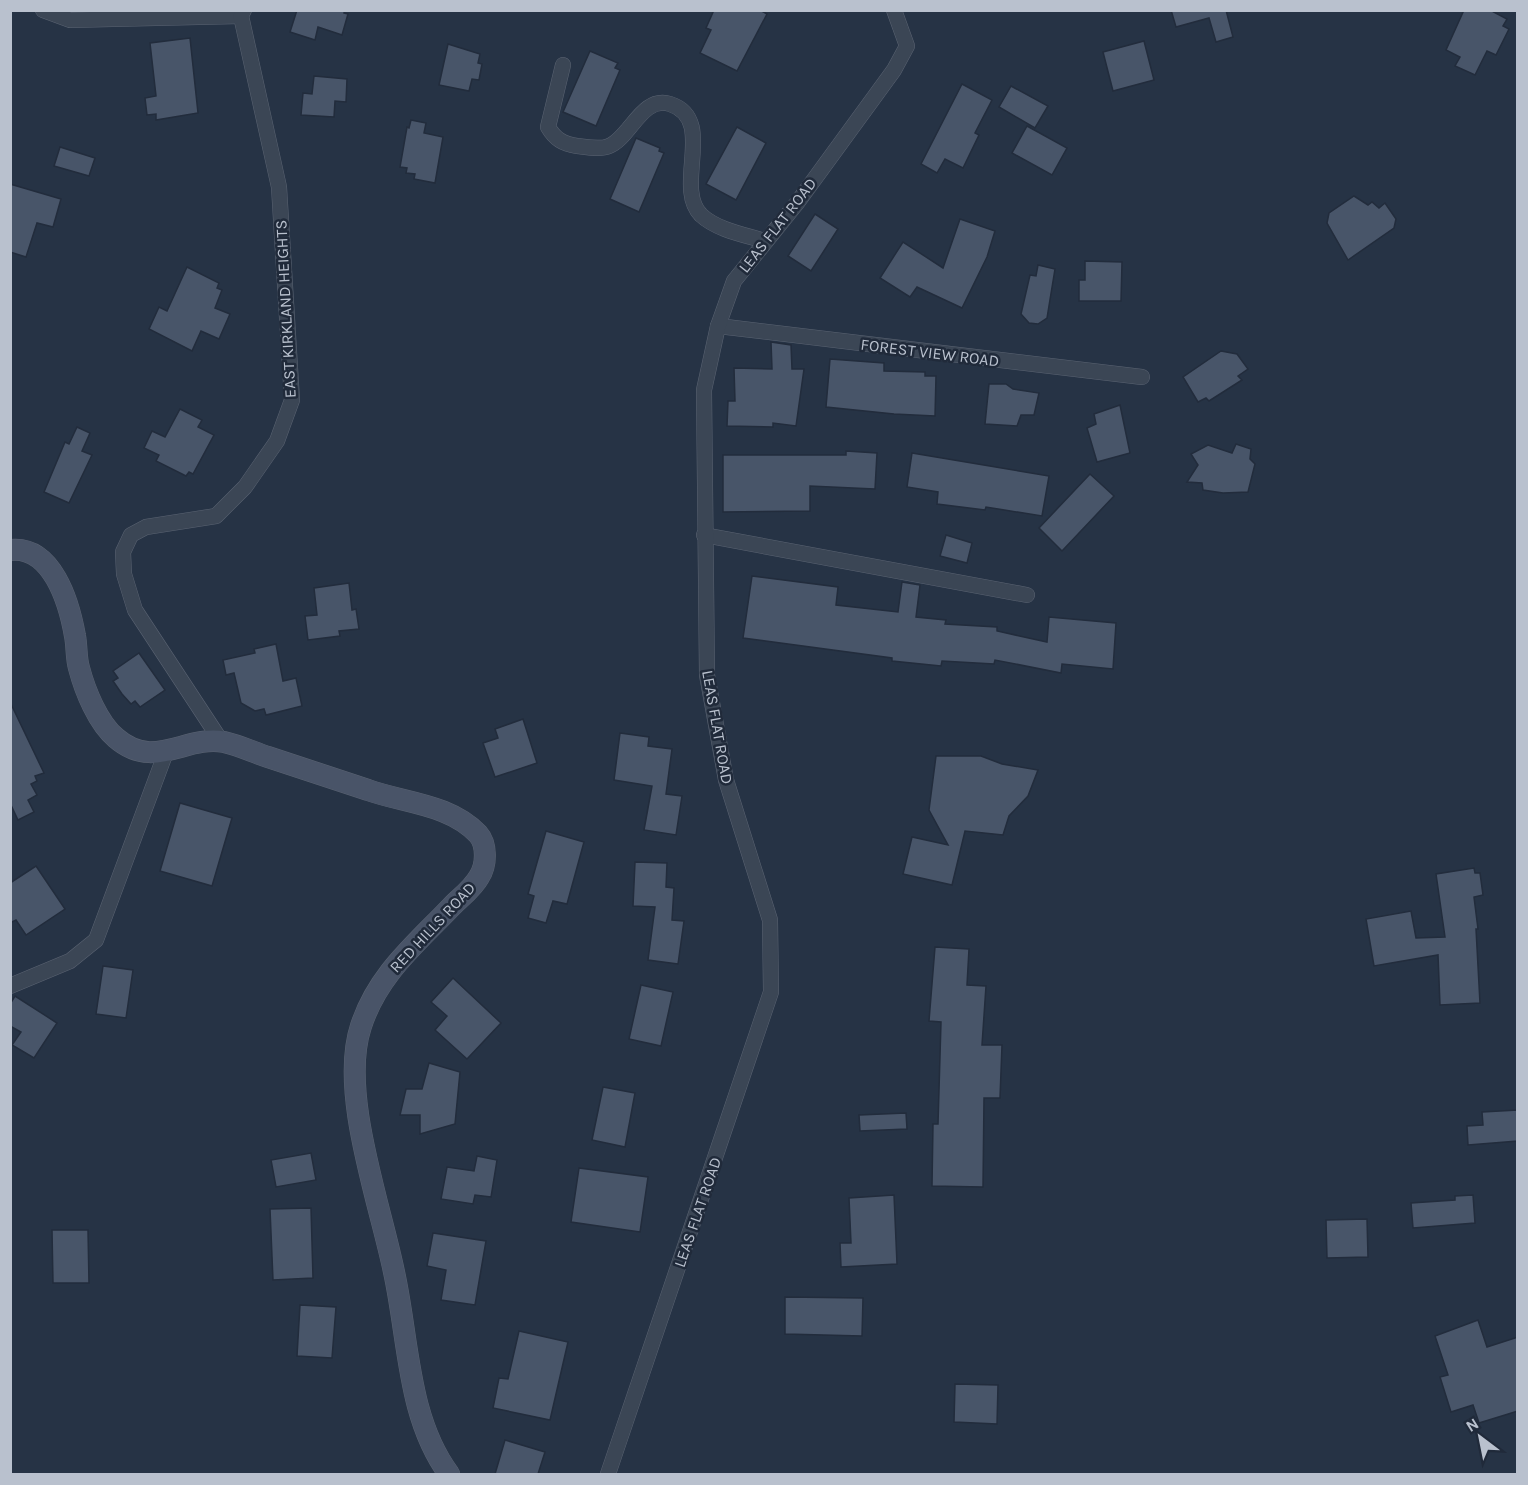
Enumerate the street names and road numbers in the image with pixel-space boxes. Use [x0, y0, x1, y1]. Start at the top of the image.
street label: LEAS FLAT ROAD [734, 174, 820, 277]
street label: EAST KIRKLAND HEIGHTS [271, 219, 300, 398]
street label: FOREST VIEW ROAD [860, 335, 1000, 370]
street label: LEAS FLAT ROAD [698, 669, 737, 785]
street label: RED HILLS ROAD [386, 878, 479, 976]
street label: LEAS FLAT ROAD [670, 1155, 725, 1270]

